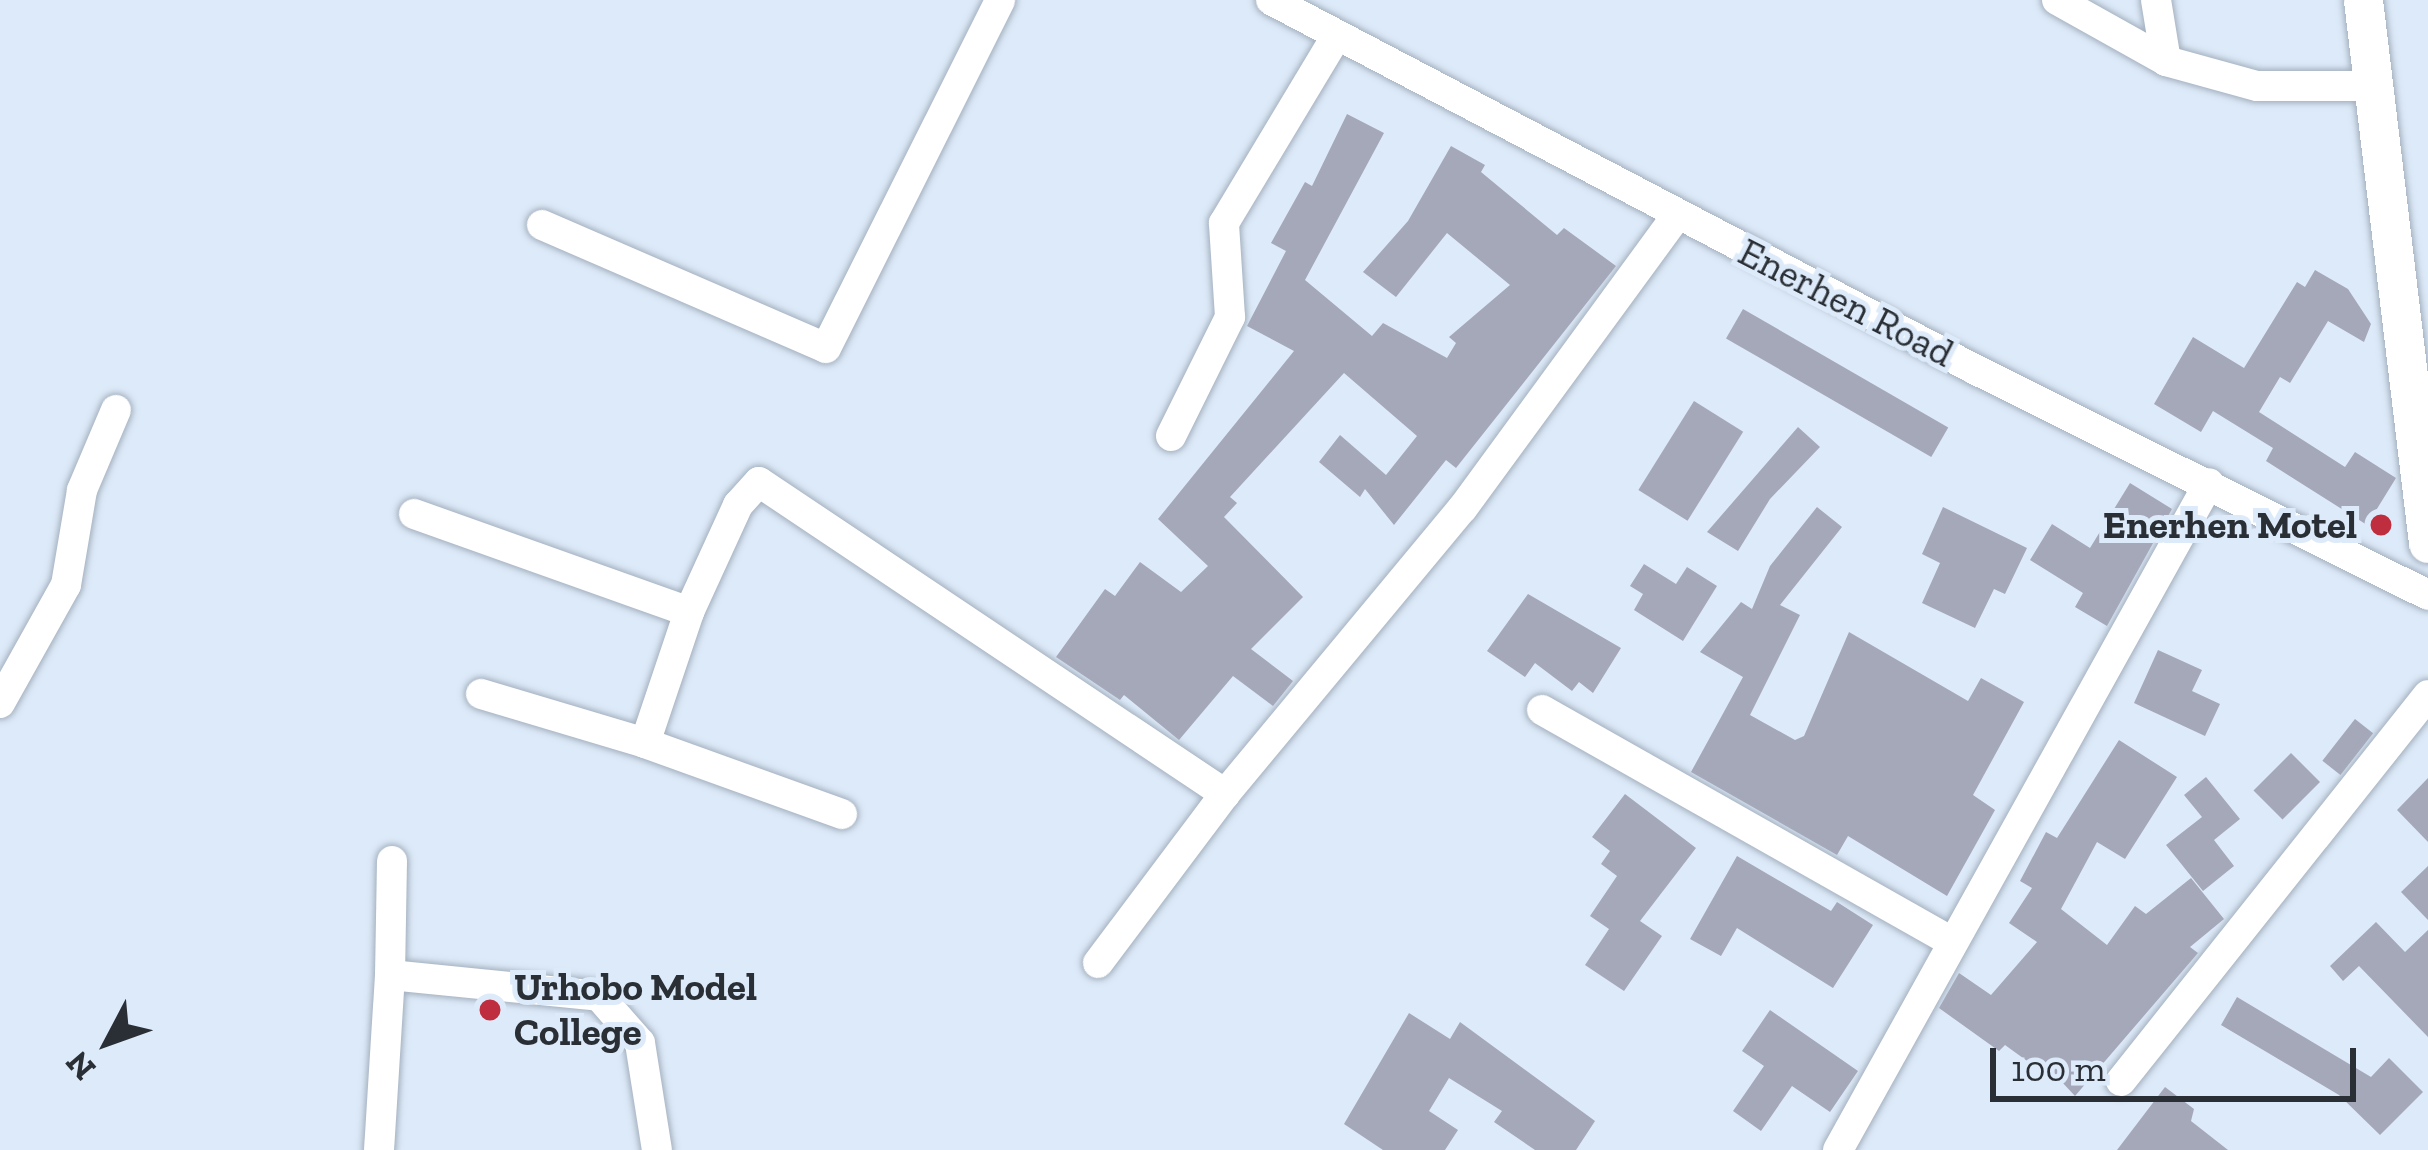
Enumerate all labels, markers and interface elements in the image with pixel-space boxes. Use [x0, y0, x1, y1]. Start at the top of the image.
street label: Enerhen Road [1731, 229, 1961, 377]
place label: Enerhen Motel [2103, 502, 2357, 548]
marker: Enerhen Motel [2368, 512, 2394, 538]
place label: Urhobo Model College [514, 965, 757, 1056]
north arrow [48, 982, 168, 1102]
marker: Urhobo Model College [477, 997, 503, 1023]
scale bar [1996, 1024, 2362, 1098]
text: N [58, 1044, 103, 1088]
text: 100 m [2011, 1047, 2106, 1090]

